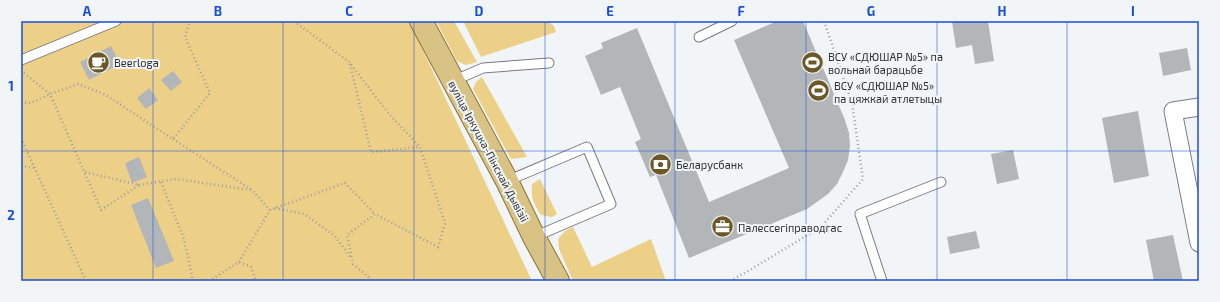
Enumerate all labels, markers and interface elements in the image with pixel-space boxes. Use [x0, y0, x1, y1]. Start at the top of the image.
text: A [83, 3, 92, 19]
text: B [214, 3, 222, 19]
text: C [345, 3, 353, 19]
text: D [475, 3, 484, 19]
text: E [606, 3, 614, 19]
text: F [737, 3, 745, 19]
text: G [867, 3, 875, 19]
text: H [998, 3, 1007, 19]
text: I [1131, 3, 1135, 19]
cafe icon: Beerloga [86, 49, 112, 75]
sports icon: ВСУ «СДЮШАР №5» па вольнай барацьбе [799, 49, 825, 75]
place label: ВСУ «СДЮШАР №5» па вольнай барацьбе [828, 50, 943, 76]
place label: Beerloga [114, 56, 159, 69]
text: 1 [8, 78, 14, 94]
street label: вуліца Іркуцка-Пінскай Дывізіі [445, 78, 532, 224]
sports icon: ВСУ «СДЮШАР №5» па цяжкай атлетыцы [805, 78, 831, 104]
place label: ВСУ «СДЮШАР №5» па цяжкай атлетыцы [834, 79, 942, 105]
bank icon: Беларусбанк [648, 151, 674, 177]
place label: Беларусбанк [676, 158, 743, 172]
text: 2 [7, 207, 15, 223]
office icon: Палессегіправодгас [710, 214, 736, 240]
place label: Палессегіправодгас [738, 221, 842, 234]

